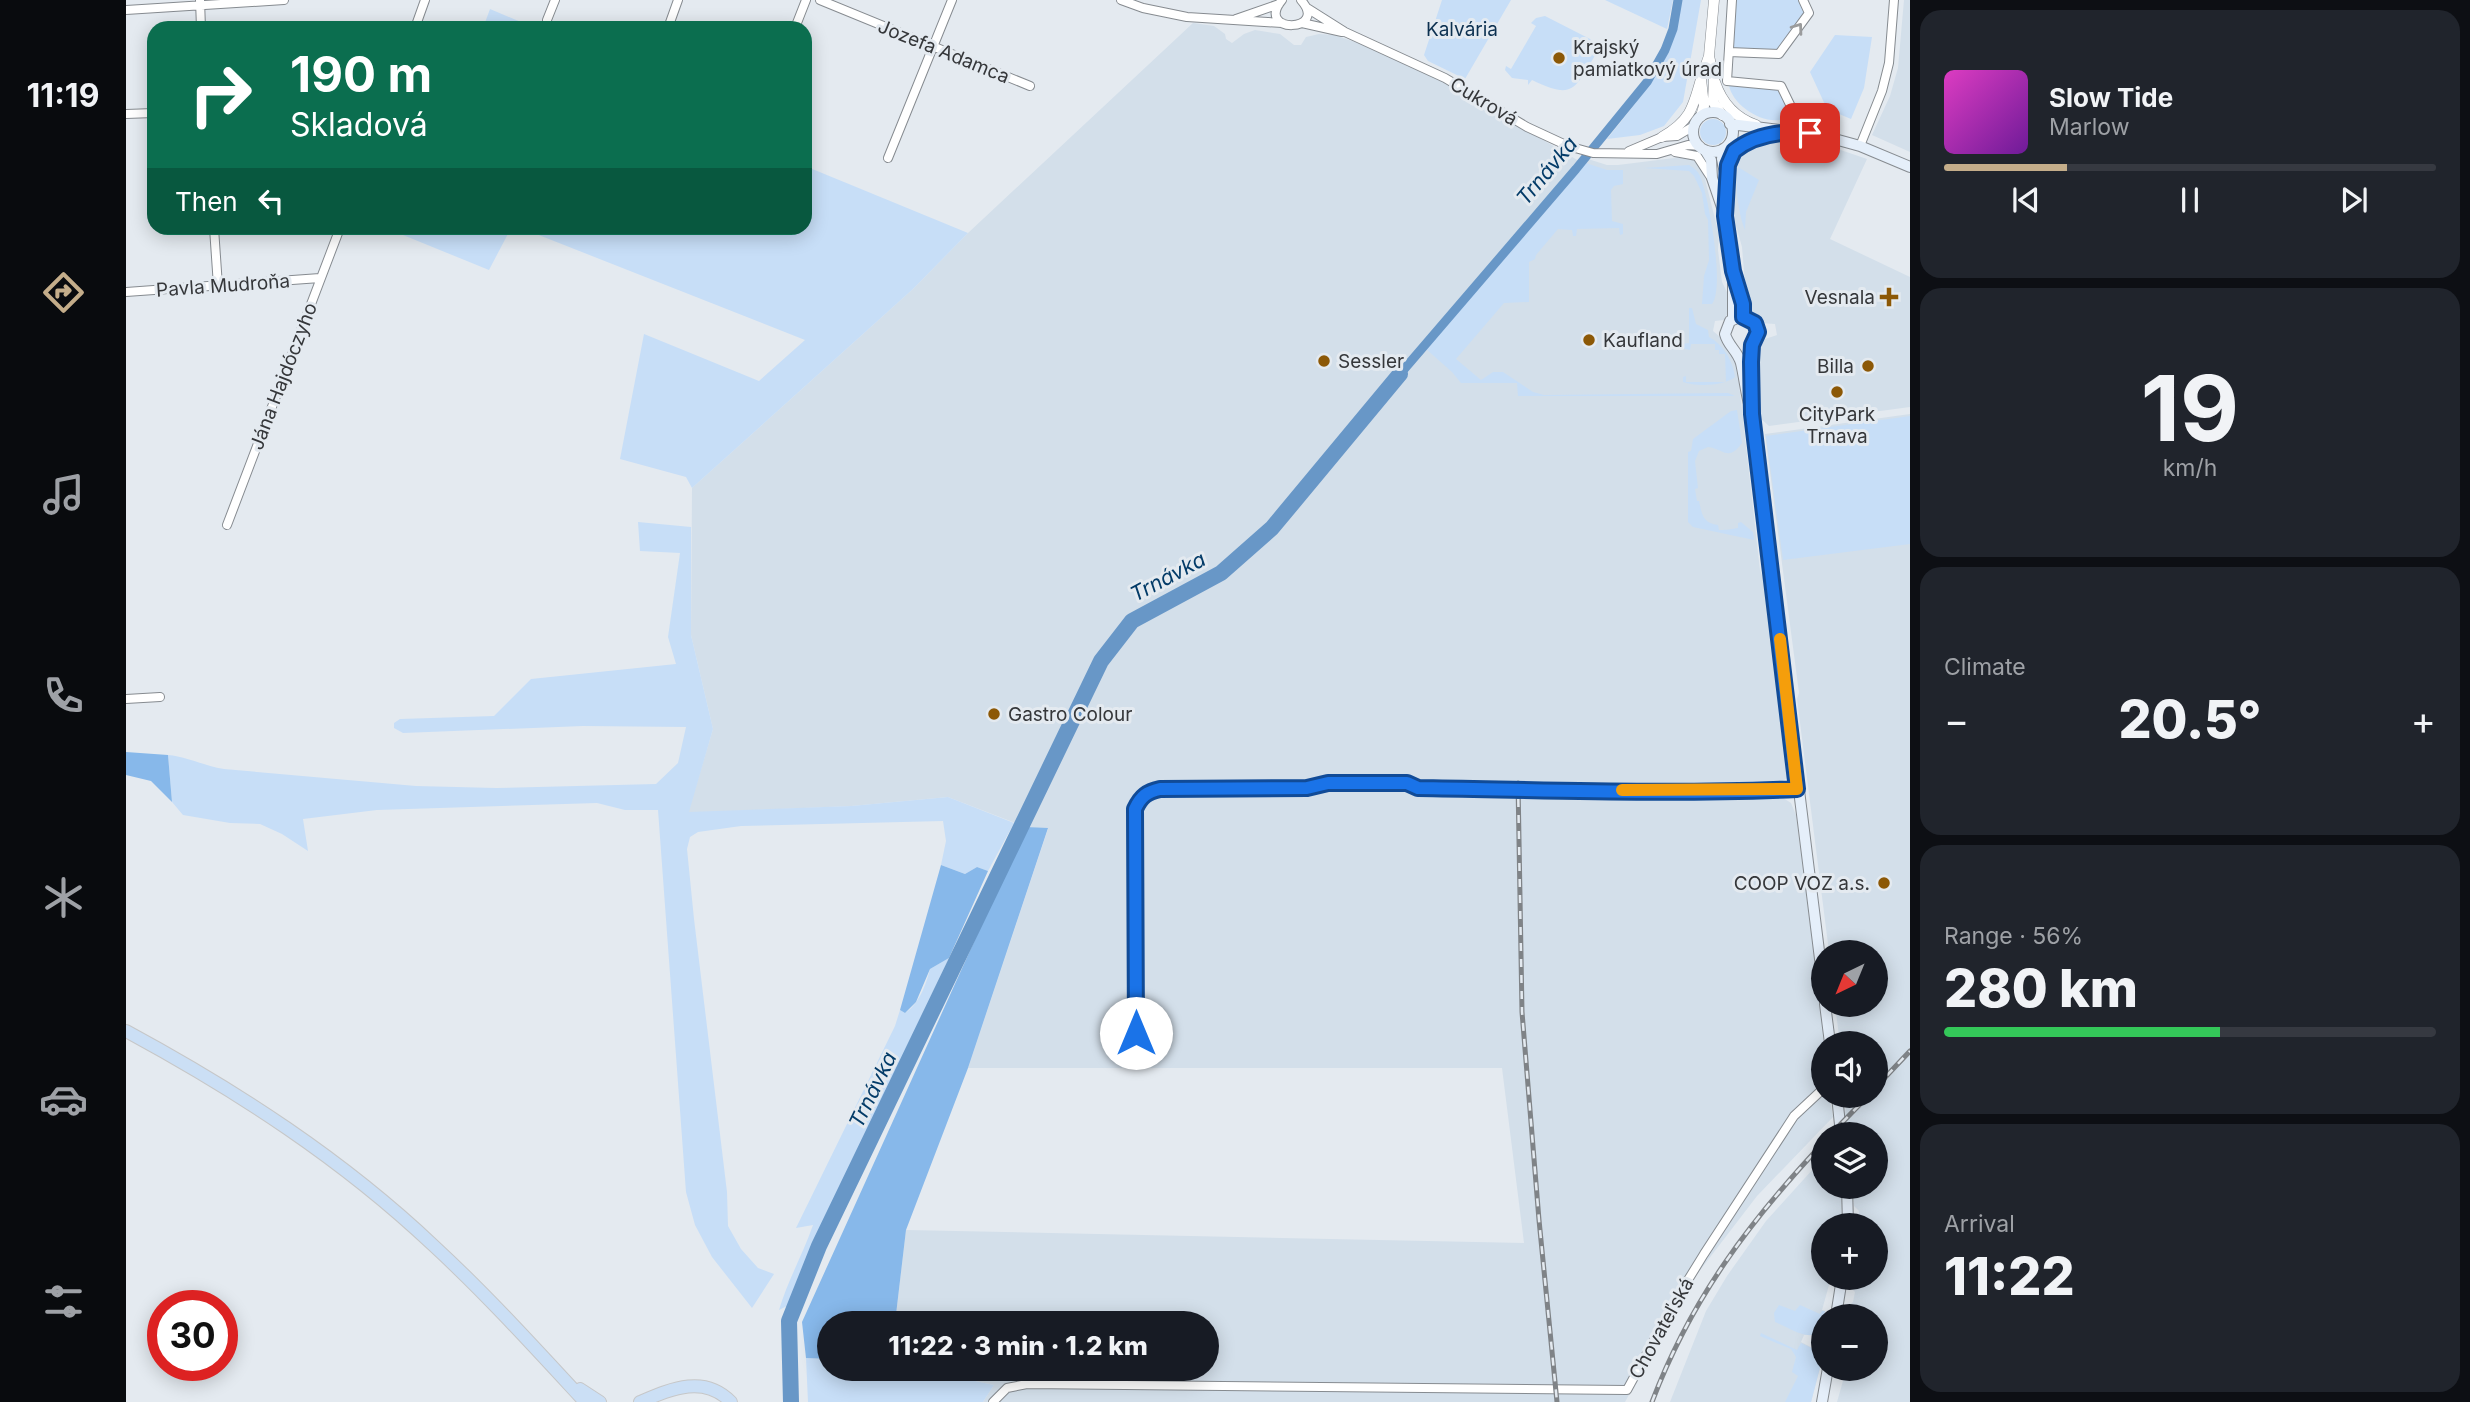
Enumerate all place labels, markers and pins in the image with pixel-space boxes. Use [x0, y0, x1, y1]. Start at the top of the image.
place label: Krajský pamiatkový úrad [1573, 36, 1722, 81]
marker: Krajský pamiatkový úrad [1551, 50, 1567, 66]
pin [1780, 103, 1840, 163]
place label: Vesnala [1805, 286, 1875, 309]
marker: Vesnala [1881, 289, 1897, 305]
place label: Kaufland [1603, 329, 1683, 352]
marker: Kaufland [1581, 332, 1597, 348]
place label: Sessler [1338, 350, 1404, 373]
marker: Sessler [1316, 353, 1332, 369]
place label: Billa [1817, 355, 1854, 378]
marker: Billa [1860, 358, 1876, 374]
marker: CityPark Trnava [1829, 384, 1845, 400]
place label: CityPark Trnava [1799, 403, 1876, 448]
place label: Gastro Colour [1008, 703, 1132, 726]
marker: Gastro Colour [986, 706, 1002, 722]
place label: COOP VOZ a.s. [1734, 872, 1870, 895]
marker: COOP VOZ a.s. [1876, 875, 1892, 891]

